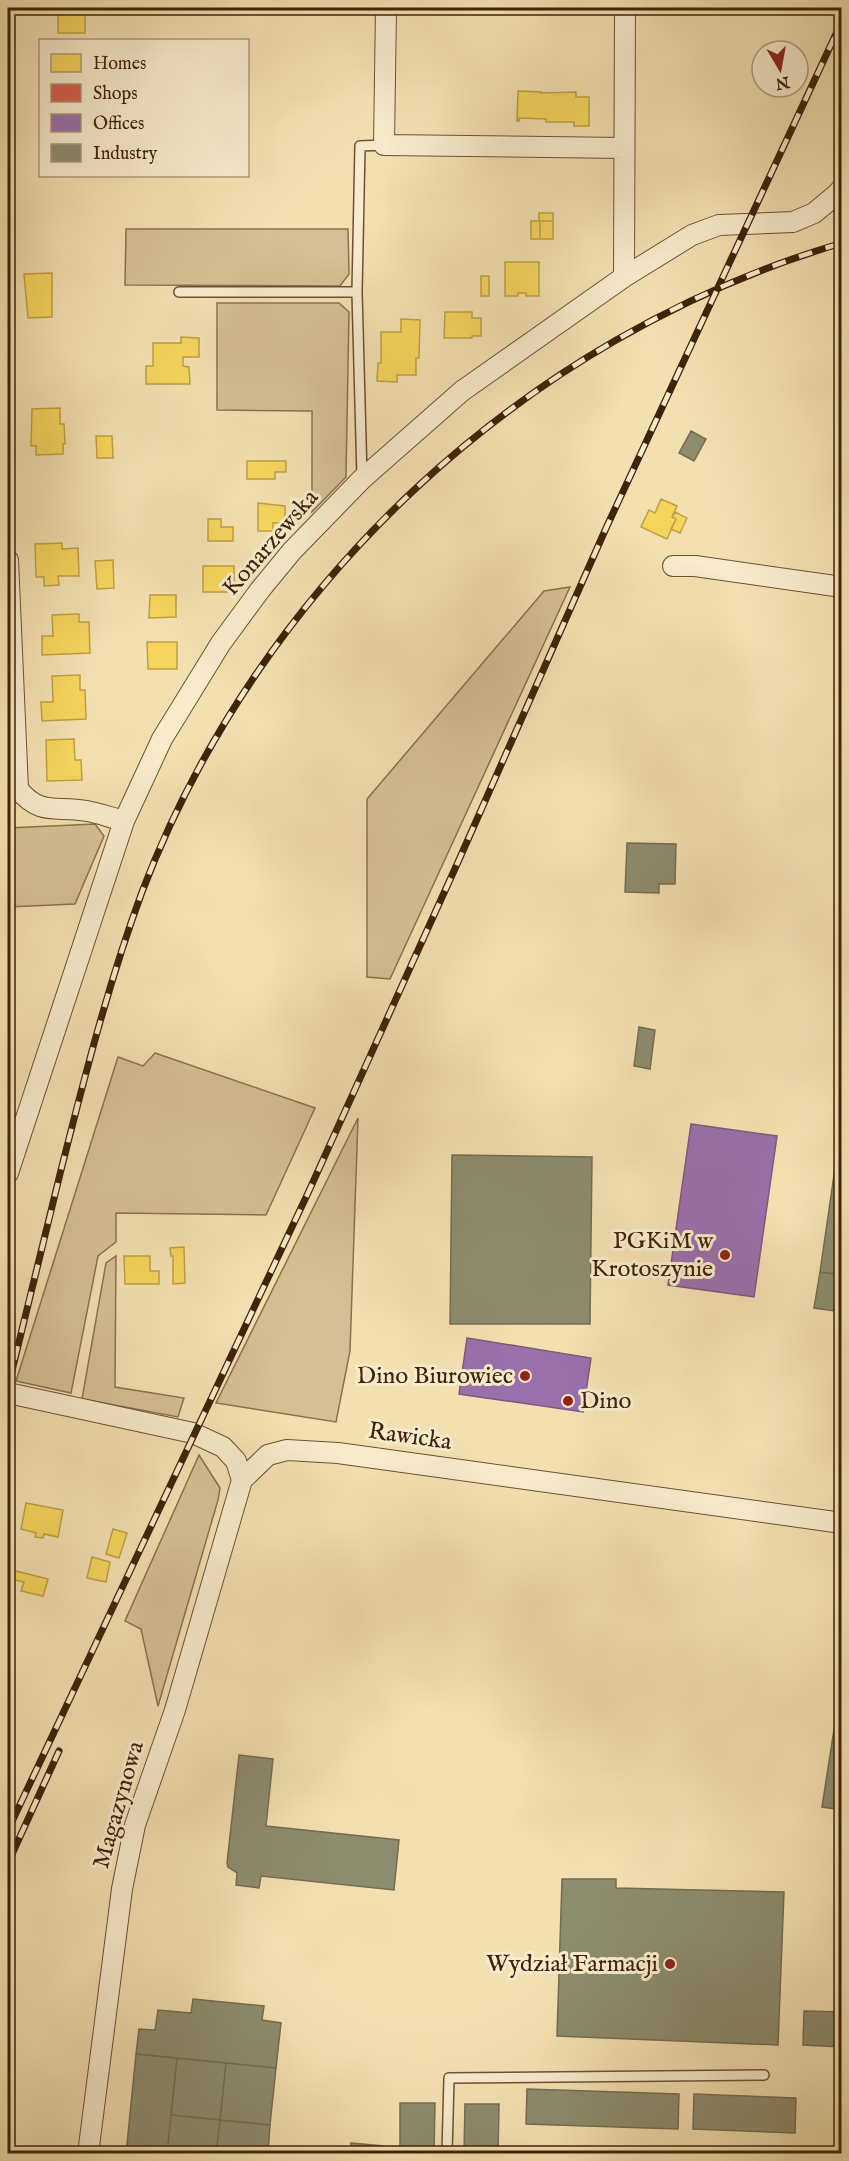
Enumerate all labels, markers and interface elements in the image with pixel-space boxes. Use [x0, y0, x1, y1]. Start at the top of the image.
legend [39, 39, 249, 177]
north arrow [750, 39, 810, 99]
text: Homes [93, 53, 146, 76]
text: N [774, 71, 792, 93]
text: Shops [93, 83, 138, 106]
text: Offices [93, 113, 144, 136]
text: Industry [93, 143, 157, 166]
street label: Konarzewska [216, 483, 326, 603]
place label: PGKiM w Krotoszynie [591, 1226, 714, 1285]
marker: PGKiM w Krotoszynie [718, 1248, 732, 1262]
place label: Dino Biurowiec [357, 1361, 513, 1392]
marker: Dino Biurowiec [518, 1369, 532, 1383]
place label: Dino [580, 1386, 631, 1417]
marker: Dino [561, 1394, 575, 1408]
street label: Rawicka [366, 1416, 454, 1458]
street label: Magazynowa [86, 1737, 152, 1872]
place label: Wydział Farmacji [486, 1949, 658, 1980]
marker: Wydział Farmacji [663, 1957, 677, 1971]

